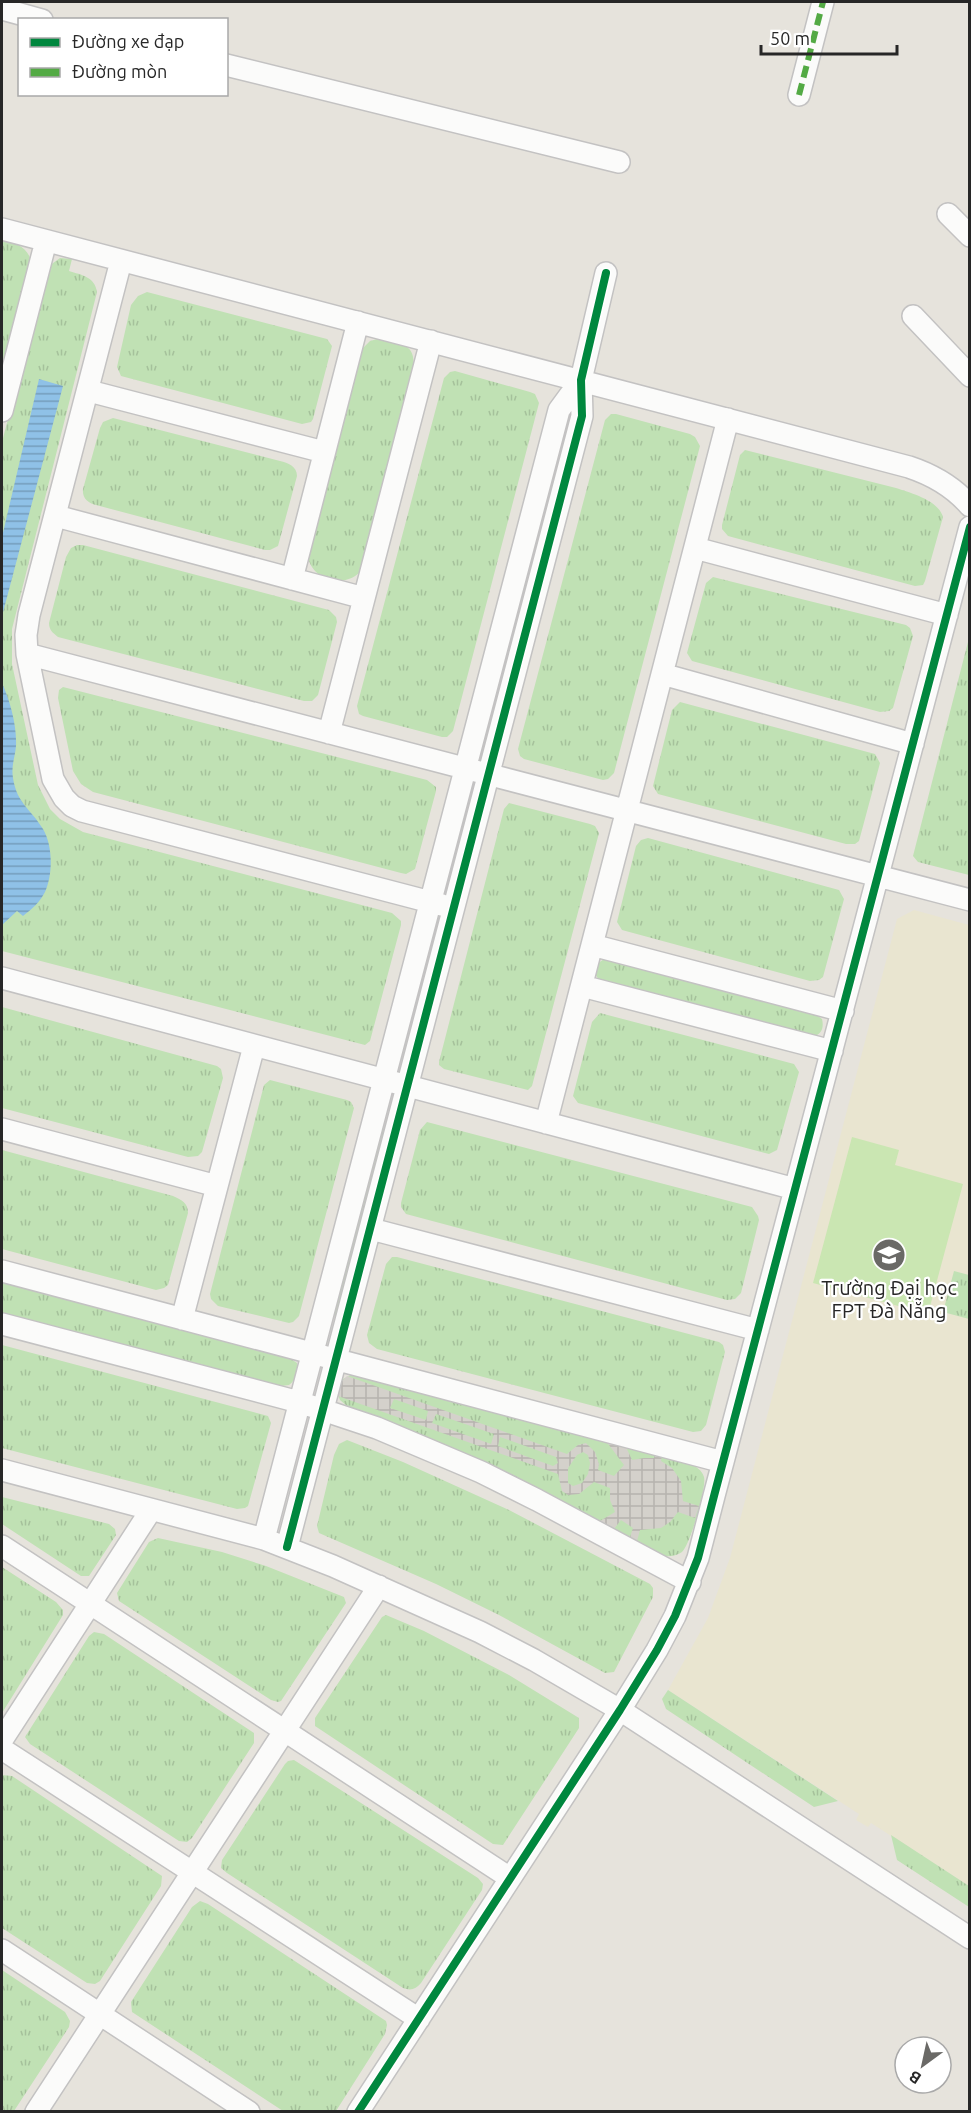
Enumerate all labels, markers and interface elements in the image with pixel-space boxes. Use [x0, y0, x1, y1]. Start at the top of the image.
legend [18, 18, 228, 96]
scale bar [761, 18, 898, 56]
text: 50 m [770, 28, 810, 48]
text: Đường xe đạp [72, 31, 184, 51]
text: Đường mòn [72, 61, 167, 81]
school or university icon: Trường Đại học FPT Đà Nẵng [871, 1237, 907, 1273]
place label: Trường Đại học FPT Đà Nẵng [821, 1276, 957, 1322]
north arrow [893, 2035, 953, 2095]
text: B [905, 2067, 924, 2088]

